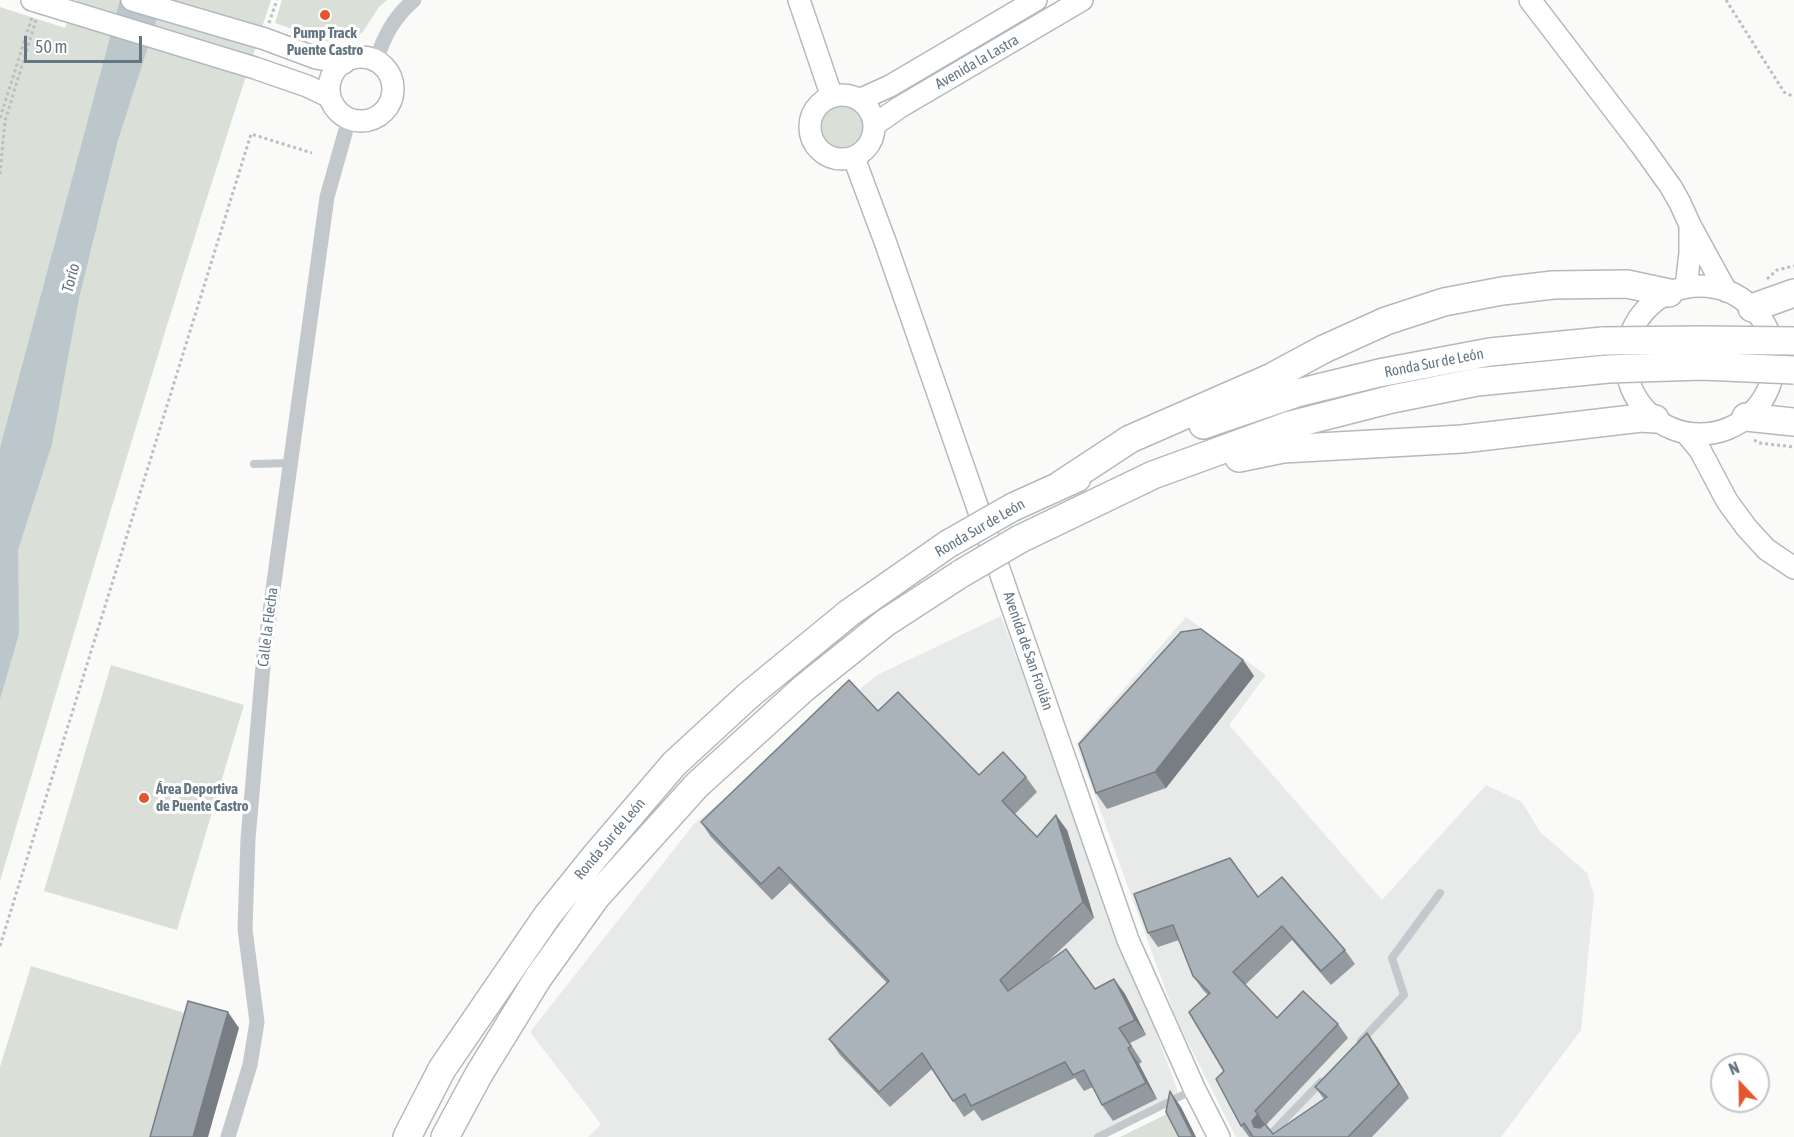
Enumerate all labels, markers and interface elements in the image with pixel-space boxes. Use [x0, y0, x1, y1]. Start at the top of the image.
marker: Pump Track Puente Castro [318, 8, 332, 22]
scale bar [27, 24, 146, 62]
place label: Pump Track Puente Castro [287, 24, 363, 59]
street label: Avenida la Lastra [932, 31, 1022, 93]
text: 50 m [35, 36, 67, 57]
water label: Torío [58, 261, 84, 295]
street label: Ronda Sur de León [1383, 345, 1485, 381]
street label: Ronda Sur de León [932, 495, 1028, 561]
street label: Calle la Flecha [254, 586, 282, 668]
street label: Avenida de San Froilán [999, 589, 1057, 713]
place label: Área Deportiva de Puente Castro [156, 780, 249, 815]
marker: Área Deportiva de Puente Castro [137, 791, 151, 805]
street label: Ronda Sur de León [571, 795, 649, 883]
north arrow [1710, 1053, 1770, 1113]
text: N [1726, 1058, 1742, 1078]

